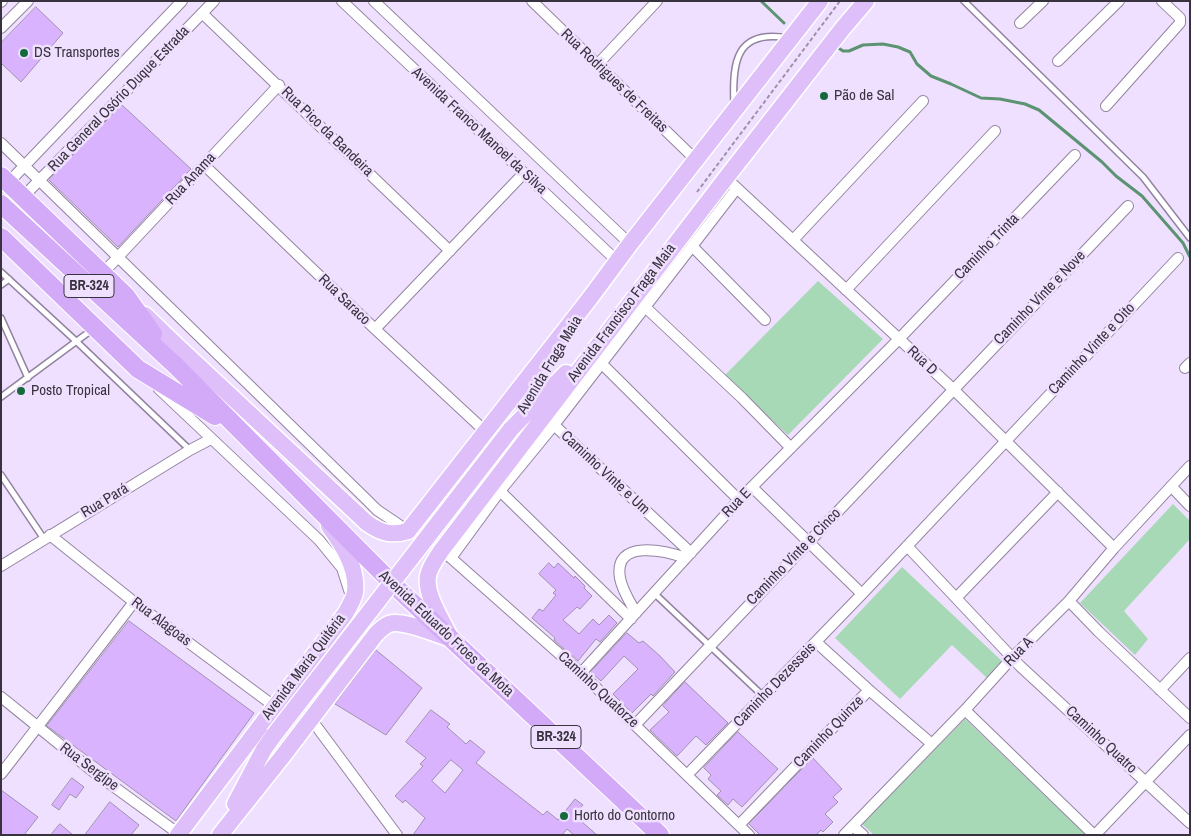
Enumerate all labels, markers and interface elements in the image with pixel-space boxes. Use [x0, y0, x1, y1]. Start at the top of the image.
street label: Rua General Osório Duque Estrada [45, 22, 193, 176]
street label: Rua Rodrigues de Freitas [557, 25, 671, 137]
place label: DS Transportes [34, 44, 120, 62]
marker: DS Transportes [18, 47, 30, 59]
street label: Avenida Franco Manoel da Silva [408, 64, 550, 198]
street label: Rua Pico da Bandeira [277, 83, 377, 181]
place label: Pão de Sal [834, 87, 894, 105]
marker: Pão de Sal [818, 90, 830, 102]
street label: Rua Anama [162, 149, 220, 209]
street label: Caminho Trinta [951, 210, 1023, 284]
street label: Avenida Francisco Fraga Maia [564, 240, 680, 386]
street label: Caminho Vinte e Nove [990, 247, 1090, 349]
street label: Rua Saraco [314, 271, 374, 329]
road number: BR-324 [64, 274, 114, 298]
street label: Caminho Vinte e Oito [1045, 299, 1139, 399]
street label: Avenida Fraga Maia [514, 313, 586, 417]
street label: Rua D [903, 343, 941, 379]
place label: Posto Tropical [31, 382, 110, 400]
marker: Posto Tropical [15, 385, 27, 397]
street label: Caminho Vinte e Um [557, 427, 653, 519]
street label: Rua Pará [78, 480, 132, 522]
street label: Rua E [719, 484, 755, 522]
street label: Caminho Vinte e Cinco [743, 505, 845, 609]
street label: Avenida Eduardo Froes da Mota [375, 567, 517, 701]
street label: Rua Alagoas [127, 594, 195, 650]
street label: Avenida Maria Quitéria [258, 611, 350, 723]
street label: Rua A [1001, 633, 1037, 671]
street label: Caminho Dezesseis [730, 639, 820, 731]
street label: Caminho Quatorze [554, 648, 642, 732]
street label: Caminho Quinze [790, 692, 868, 772]
street label: Caminho Quatro [1062, 702, 1140, 778]
road number: BR-324 [531, 726, 581, 749]
street label: Rua Sergipe [56, 739, 122, 795]
place label: Horto do Contorno [574, 807, 675, 825]
marker: Horto do Contorno [558, 810, 570, 822]

